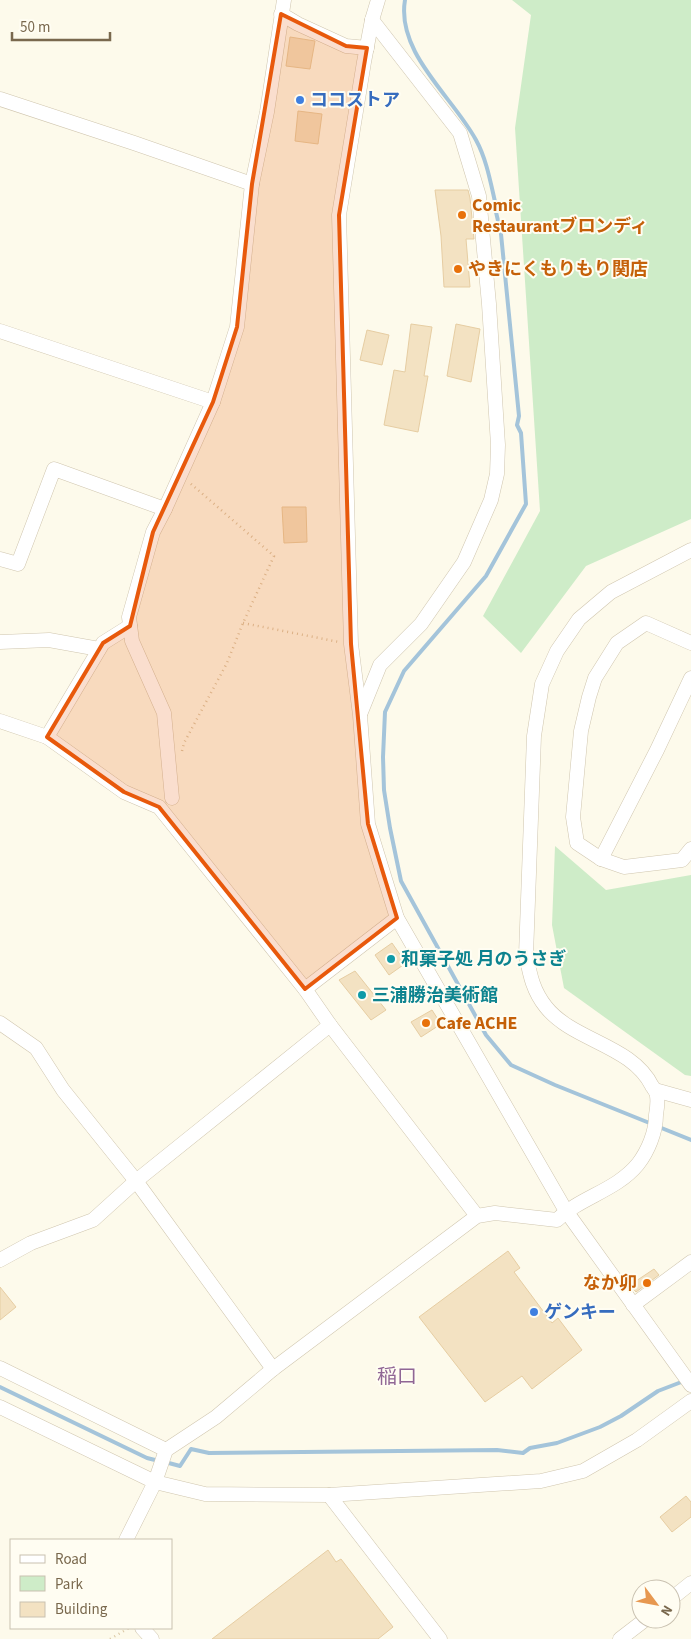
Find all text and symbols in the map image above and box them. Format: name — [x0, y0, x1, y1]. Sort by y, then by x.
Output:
scale bar — [12, 10, 110, 42]
text: 50 m — [20, 17, 50, 38]
place label: ココストア — [310, 88, 400, 113]
marker: ココストア — [294, 94, 306, 106]
place label: Comic Restaurantブロンディ — [472, 193, 648, 239]
marker: Comic Restaurantブロンディ — [456, 209, 468, 221]
place label: やきにくもりもり関店 — [468, 257, 648, 282]
marker: やきにくもりもり関店 — [452, 263, 464, 275]
place label: 和菓子処 月のうさぎ — [401, 947, 567, 972]
marker: 和菓子処 月のうさぎ — [385, 953, 397, 965]
place label: 三浦勝治美術館 — [372, 983, 498, 1008]
marker: 三浦勝治美術館 — [356, 989, 368, 1001]
place label: Cafe ACHE — [436, 1011, 517, 1036]
marker: Cafe ACHE — [420, 1017, 432, 1029]
place label: なか卯 — [583, 1271, 637, 1296]
marker: なか卯 — [641, 1277, 653, 1289]
place label: ゲンキー — [544, 1300, 616, 1325]
marker: ゲンキー — [528, 1306, 540, 1318]
district label: 稲口 — [377, 1363, 417, 1391]
legend — [10, 1539, 172, 1629]
text: Road — [55, 1549, 87, 1570]
text: Park — [55, 1574, 84, 1595]
north arrow — [631, 1579, 681, 1629]
text: Building — [55, 1599, 108, 1620]
text: N — [655, 1601, 677, 1620]

